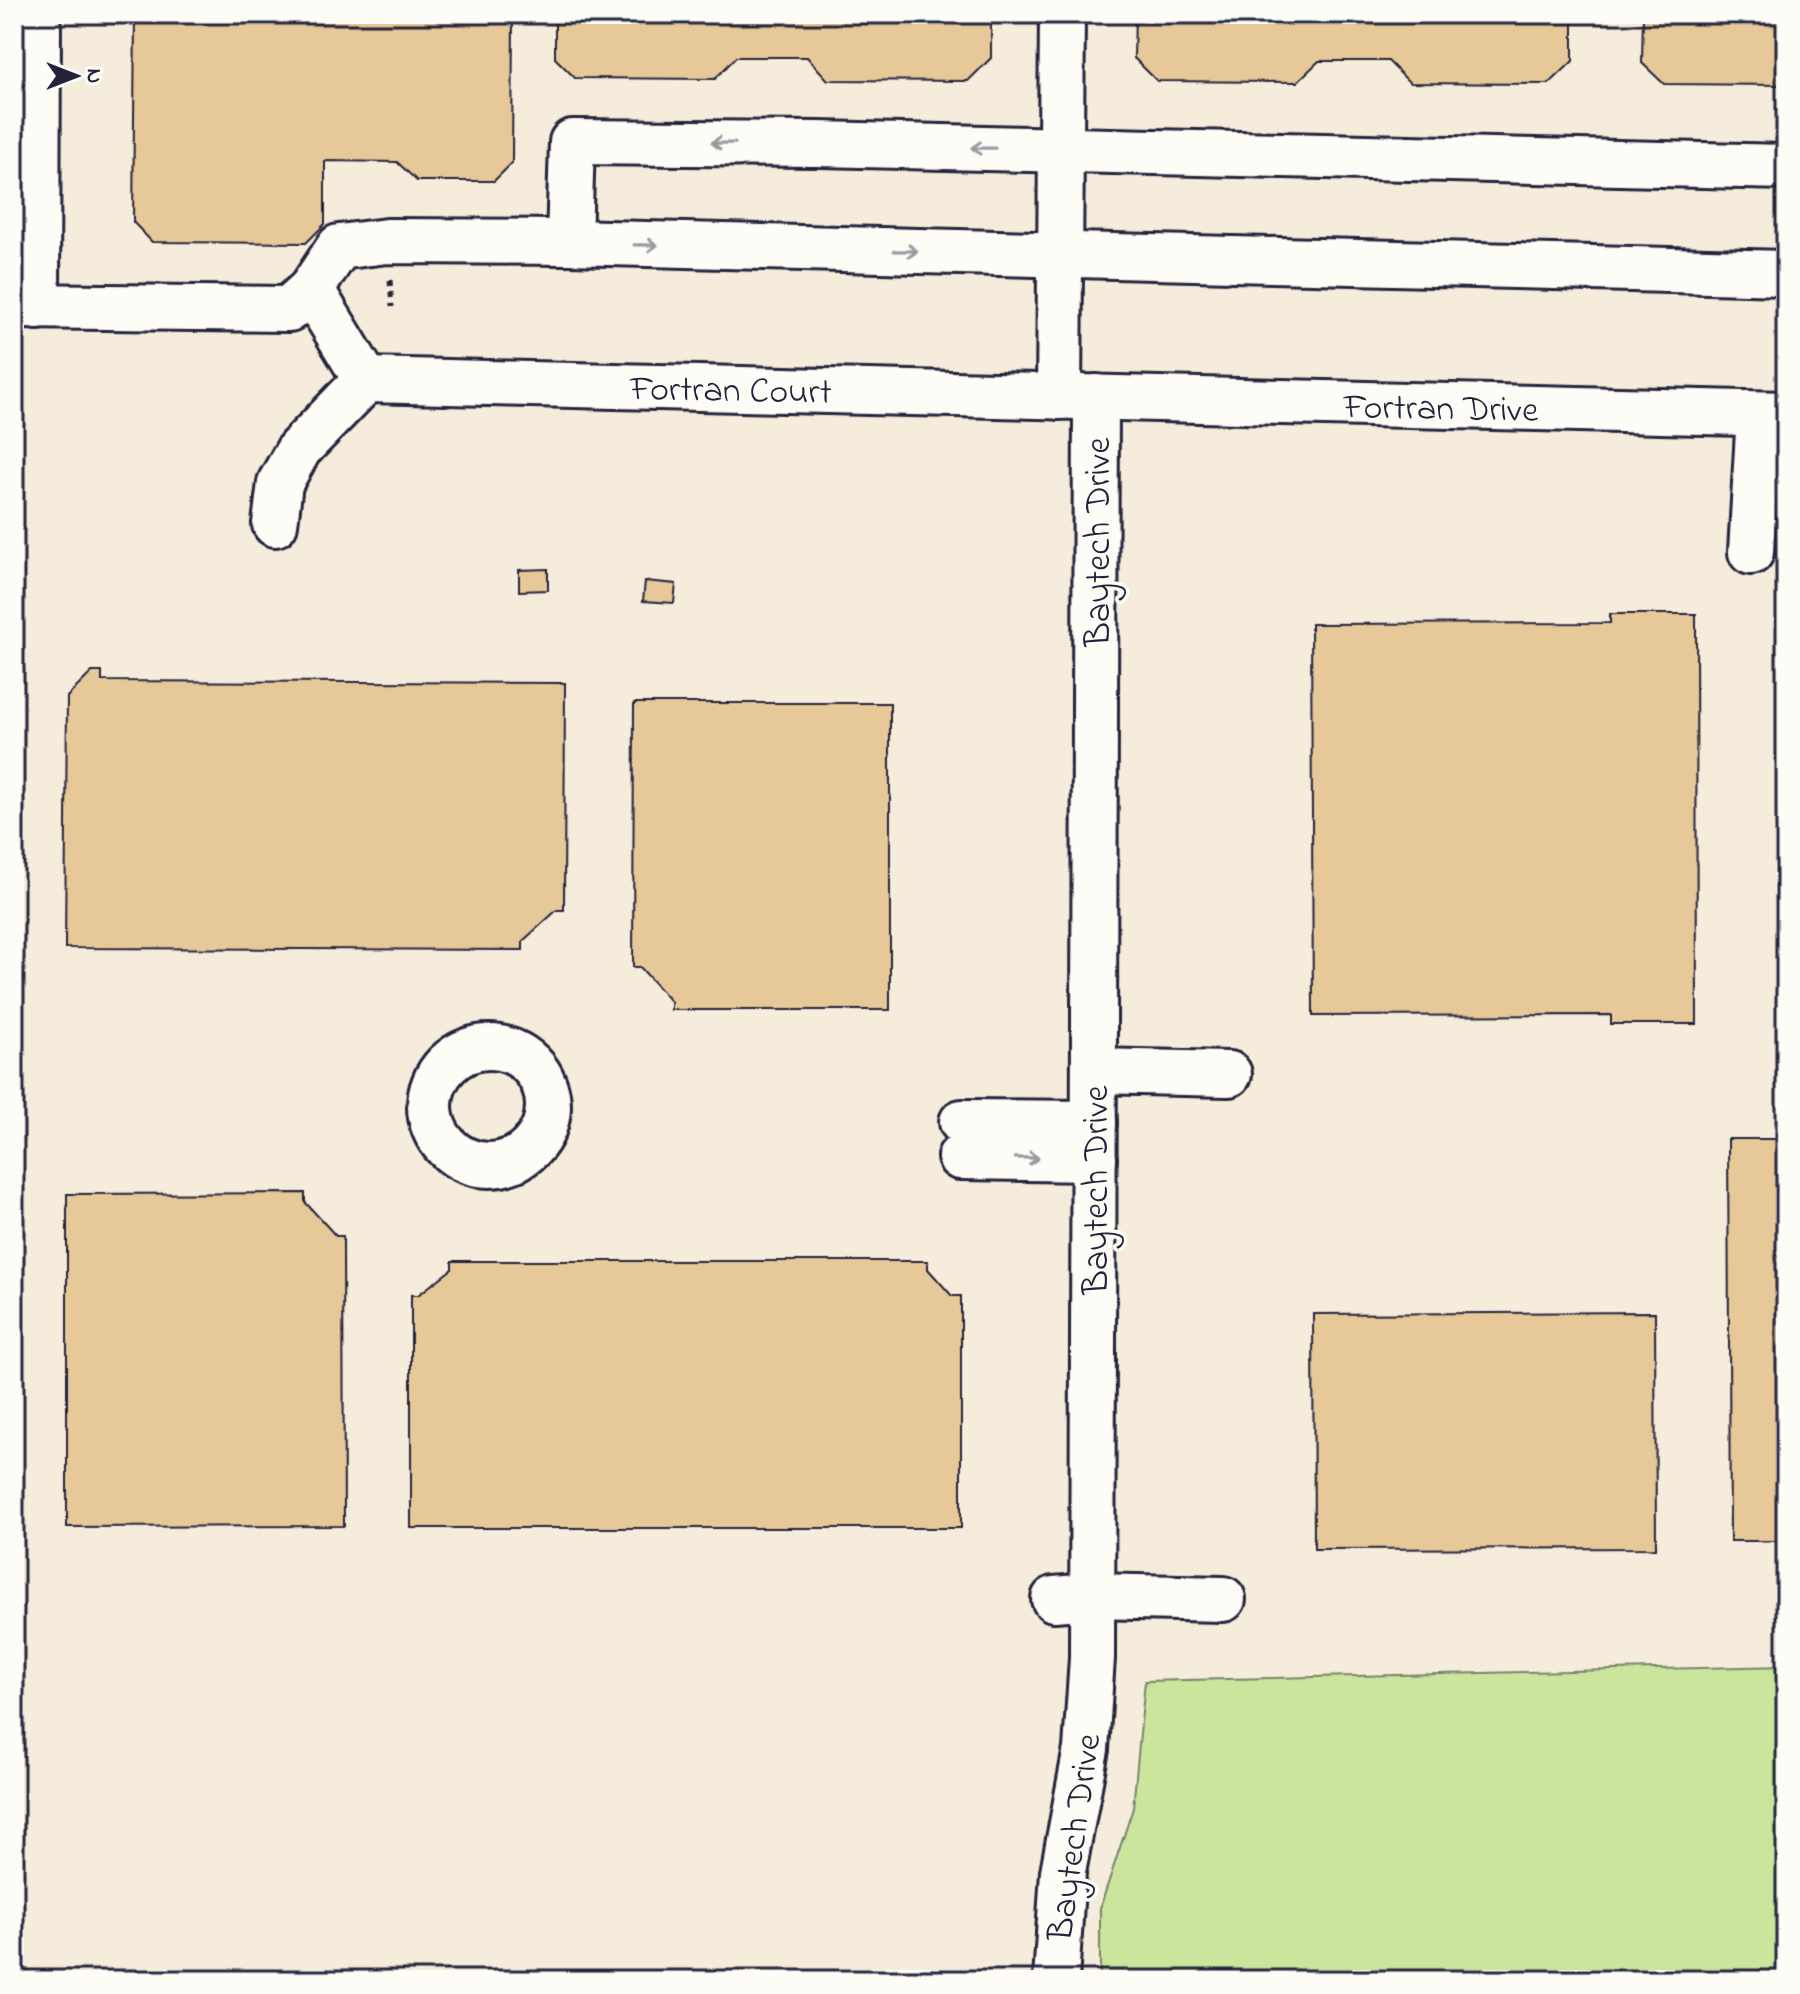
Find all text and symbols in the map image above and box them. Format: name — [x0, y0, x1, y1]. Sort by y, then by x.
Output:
north arrow — [36, 36, 116, 116]
text: N — [77, 69, 109, 83]
one-way arrow — [710, 135, 737, 151]
one-way arrow — [970, 140, 997, 155]
one-way arrow — [632, 237, 659, 252]
one-way arrow — [892, 243, 919, 259]
street label: Fortran Court — [629, 364, 832, 421]
street label: Fortran Drive — [1342, 382, 1540, 439]
street label: Baytech Drive — [1074, 437, 1127, 648]
street label: Baytech Drive — [1072, 1085, 1125, 1296]
one-way arrow — [1013, 1150, 1040, 1166]
street label: Baytech Drive — [1036, 1730, 1117, 1946]

